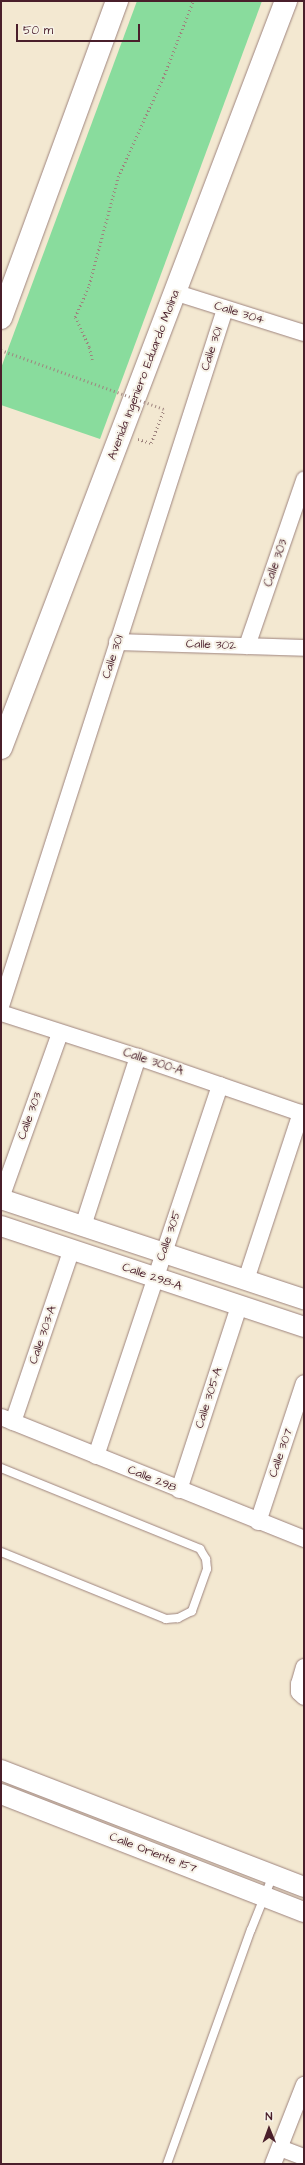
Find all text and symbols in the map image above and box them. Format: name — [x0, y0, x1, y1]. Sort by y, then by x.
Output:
scale bar — [18, 16, 142, 42]
text: 50 m — [23, 22, 53, 39]
street label: Avenida Ingeniero Eduardo Molina — [105, 288, 183, 462]
street label: Calle 304 — [212, 299, 266, 327]
street label: Calle 301 — [198, 325, 226, 373]
street label: Calle 303 — [261, 537, 291, 589]
street label: Calle 301 — [99, 633, 127, 681]
street label: Calle 302 — [186, 637, 236, 653]
street label: Calle 300-A — [121, 1046, 185, 1078]
street label: Calle 303 — [15, 1090, 45, 1142]
street label: Calle 305 — [154, 1209, 184, 1263]
street label: Calle 298-A — [120, 1260, 184, 1294]
street label: Calle 303-A — [26, 1304, 60, 1366]
street label: Calle 305-A — [192, 1366, 226, 1430]
street label: Calle 307 — [266, 1427, 296, 1479]
street label: Calle 298 — [126, 1463, 178, 1495]
street label: Calle Oriente 157 — [107, 1830, 199, 1876]
north arrow — [249, 2109, 289, 2149]
text: N — [265, 2109, 272, 2124]

